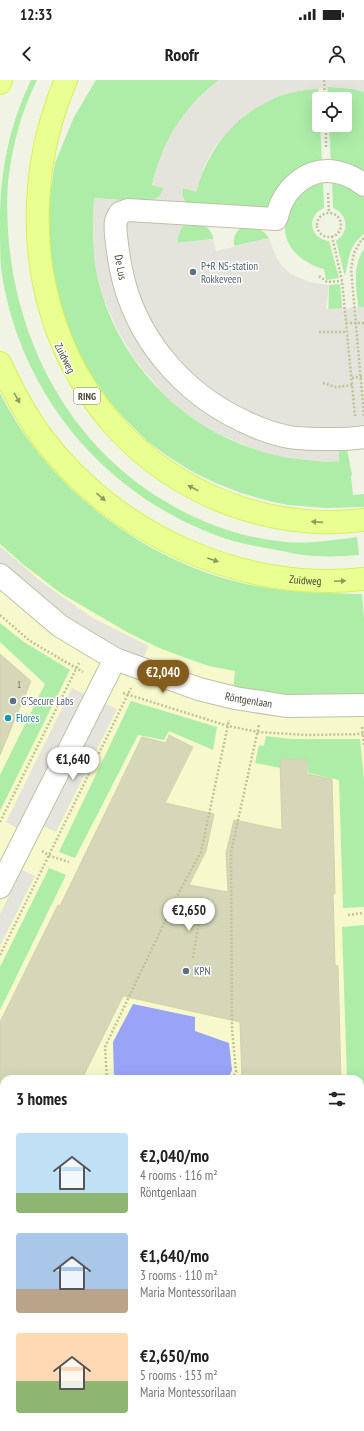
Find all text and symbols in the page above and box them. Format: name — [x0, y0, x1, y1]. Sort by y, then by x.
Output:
text: 12:33 — [20, 5, 52, 24]
icon: back — [16, 43, 38, 65]
text: Roofr — [165, 43, 199, 66]
icon: person — [326, 43, 348, 65]
map controls — [312, 92, 352, 132]
button: locate — [312, 92, 352, 132]
street label: De Lus — [112, 254, 130, 282]
place label: P+R NS-station Rokkeveen — [201, 259, 258, 286]
marker: P+R NS-station Rokkeveen — [188, 267, 198, 277]
street label: Zuidweg — [51, 340, 79, 376]
road number: RING — [74, 388, 100, 404]
one-way arrow — [14, 392, 21, 404]
one-way arrow — [187, 484, 199, 491]
one-way arrow — [95, 492, 106, 501]
one-way arrow — [311, 518, 323, 525]
one-way arrow — [207, 557, 219, 563]
street label: Zuidweg — [288, 572, 322, 588]
one-way arrow — [334, 578, 347, 584]
pin: €2,040 — [130, 660, 196, 694]
text: €2,040 — [146, 664, 180, 681]
house number: 1 — [17, 679, 21, 690]
street label: Röntgenlaan — [224, 689, 273, 711]
place label: G'Secure Labs — [21, 694, 74, 708]
marker: G'Secure Labs — [8, 696, 18, 706]
place label: Flores — [16, 711, 39, 725]
marker: Flores — [3, 713, 13, 723]
pin: €1,640 — [40, 747, 106, 781]
text: €1,640 — [56, 751, 90, 768]
pin: €2,650 — [156, 898, 222, 932]
text: €2,650 — [172, 902, 206, 919]
place label: KPN — [194, 964, 210, 978]
marker: KPN — [181, 966, 191, 976]
text: 3 homes — [16, 1088, 67, 1110]
icon: filters — [326, 1088, 348, 1110]
text: €2,040/mo — [140, 1145, 209, 1167]
icon: home — [48, 1149, 96, 1197]
text: 4 rooms · 116 m² — [140, 1167, 218, 1184]
text: Röntgenlaan — [140, 1184, 196, 1201]
text: €1,640/mo — [140, 1245, 209, 1267]
icon: home — [48, 1249, 96, 1297]
text: 3 rooms · 110 m² — [140, 1267, 218, 1284]
text: Maria Montessorilaan — [140, 1284, 236, 1301]
text: €2,650/mo — [140, 1345, 209, 1367]
icon: home — [48, 1349, 96, 1397]
text: 5 rooms · 153 m² — [140, 1367, 218, 1384]
text: Maria Montessorilaan — [140, 1384, 236, 1401]

